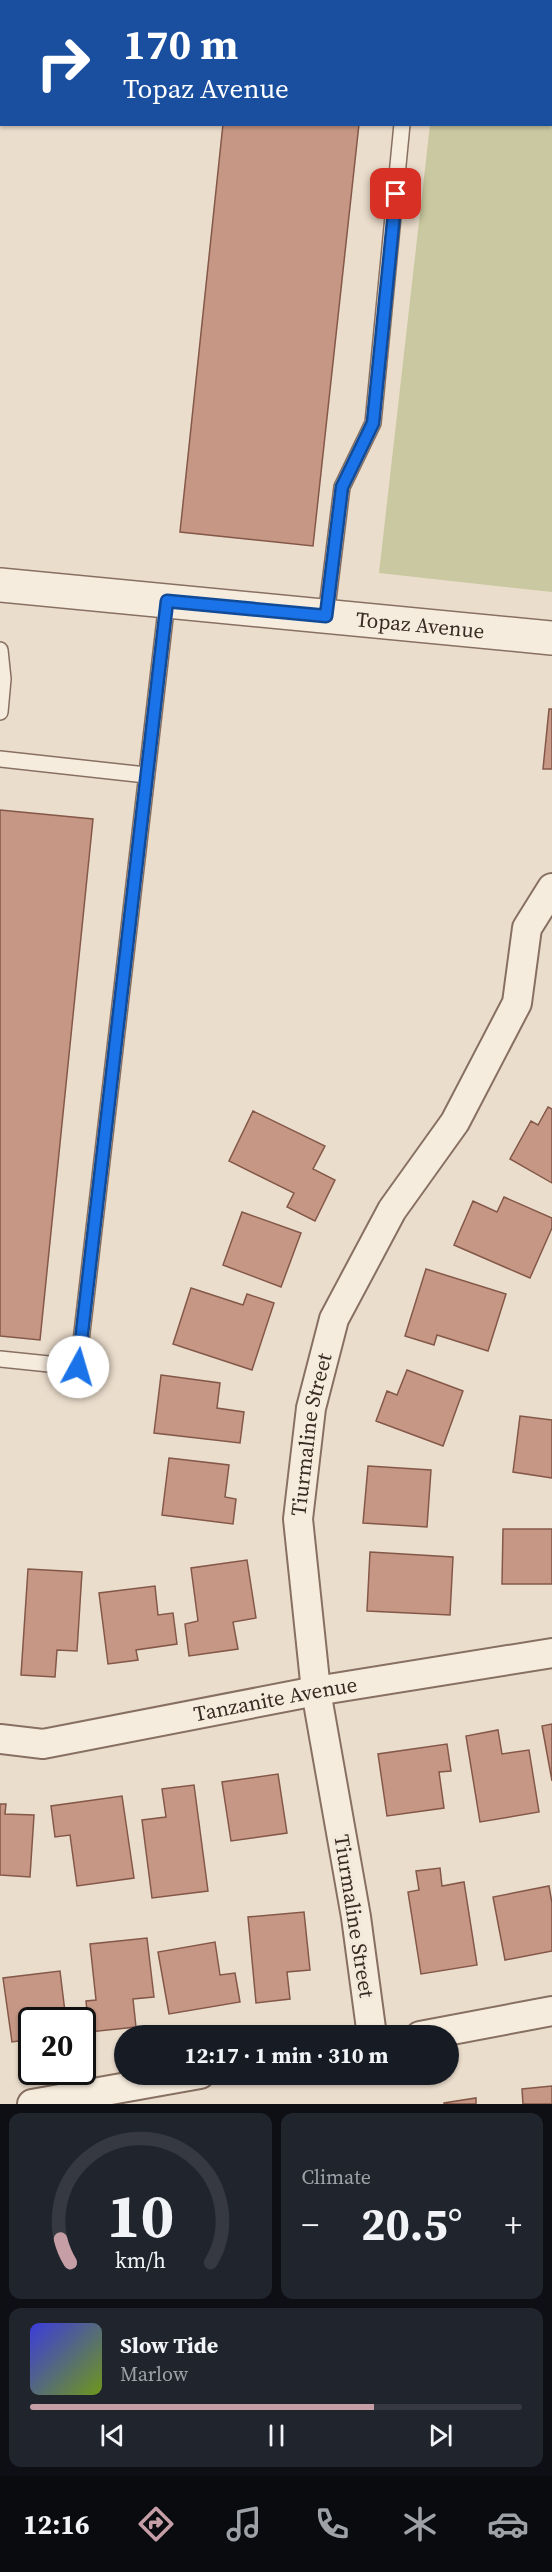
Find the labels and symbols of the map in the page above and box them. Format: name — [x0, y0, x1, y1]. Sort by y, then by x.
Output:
pin — [370, 168, 421, 219]
street label: Topaz Avenue — [355, 604, 486, 645]
position arrow — [46, 1335, 110, 1399]
street label: Tiurmaline Street — [283, 1350, 339, 1518]
street label: Tanzanite Avenue — [191, 1670, 359, 1728]
street label: Tiurmaline Street — [327, 1832, 382, 2000]
speed limit sign: 20 — [18, 2007, 96, 2085]

